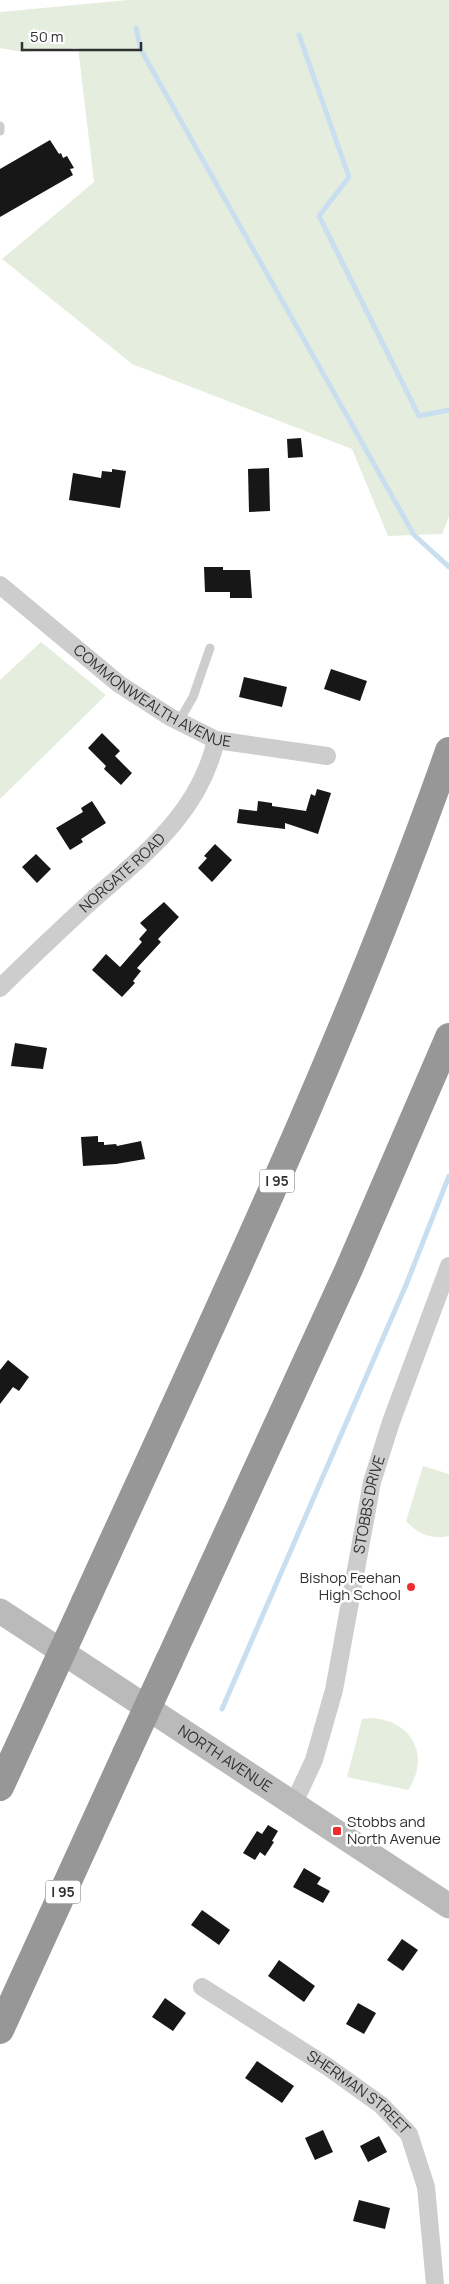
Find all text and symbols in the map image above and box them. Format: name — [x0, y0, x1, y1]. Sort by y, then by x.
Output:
scale bar — [22, 20, 141, 52]
text: 50 m — [30, 26, 64, 47]
street label: COMMONWEALTH AVENUE — [69, 639, 232, 752]
street label: NORGATE ROAD — [74, 828, 170, 917]
road number: I 95 — [260, 1170, 294, 1192]
street label: STOBBS DRIVE — [348, 1453, 390, 1556]
place label: Bishop Feehan High School — [300, 1567, 401, 1605]
marker: Bishop Feehan High School — [405, 1581, 417, 1593]
street label: NORTH AVENUE — [174, 1720, 276, 1797]
place label: Stobbs and North Avenue — [347, 1811, 441, 1849]
marker: Stobbs and North Avenue — [331, 1825, 343, 1837]
road number: I 95 — [46, 1880, 80, 1904]
street label: SHERMAN STREET — [303, 2045, 415, 2139]

